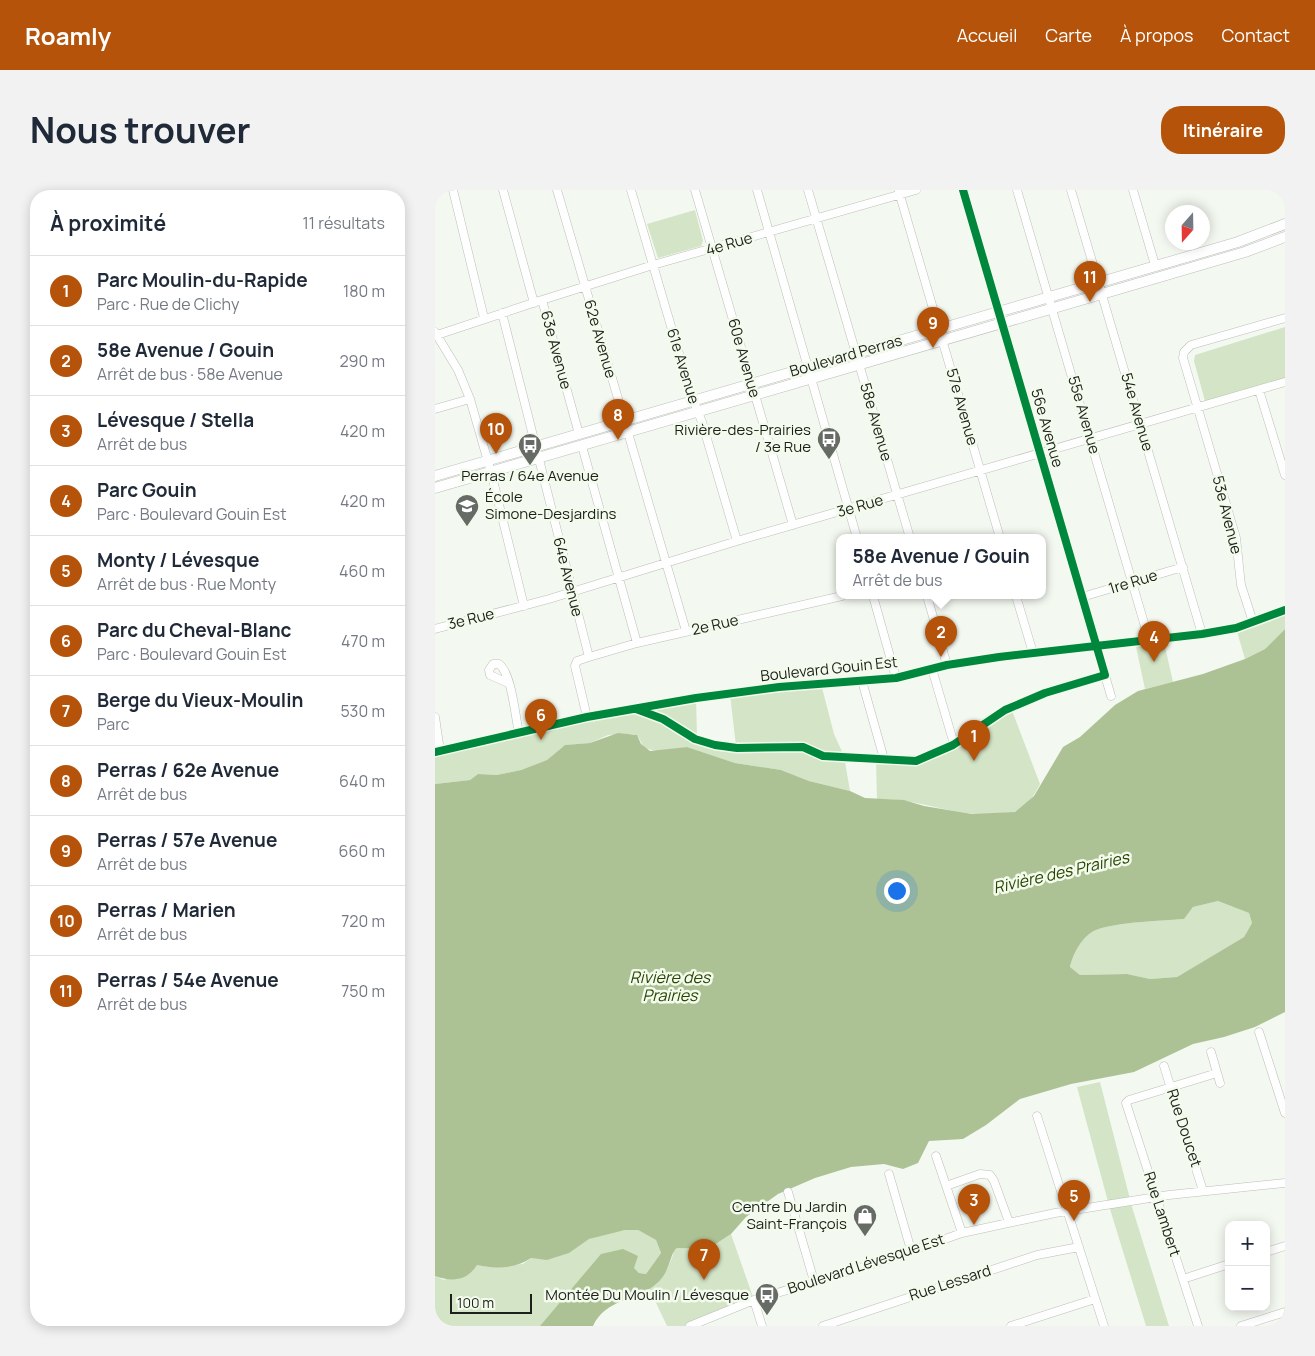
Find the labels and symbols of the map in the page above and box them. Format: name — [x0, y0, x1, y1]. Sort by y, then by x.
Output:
north arrow — [1165, 205, 1210, 250]
street label: 4e Rue — [703, 227, 755, 260]
pin: 11 — [1074, 261, 1106, 302]
street label: 62e Avenue — [579, 297, 622, 381]
pin: 9 — [917, 307, 949, 348]
street label: 63e Avenue — [536, 308, 577, 392]
street label: 60e Avenue — [723, 316, 766, 400]
street label: 61e Avenue — [662, 325, 705, 406]
street label: Boulevard Perras — [787, 329, 905, 382]
street label: 57e Avenue — [941, 366, 984, 448]
street label: 54e Avenue — [1116, 370, 1159, 454]
street label: 55e Avenue — [1063, 373, 1106, 457]
street label: 58e Avenue — [855, 380, 898, 464]
street label: 56e Avenue — [1026, 386, 1069, 470]
pin: 8 — [602, 399, 634, 440]
pin: 10 — [480, 413, 512, 454]
place label: Rivière-des-Prairies / 3e Rue — [674, 419, 811, 457]
bus stop icon: Rivière-des-Prairies / 3e Rue — [816, 426, 842, 460]
bus stop icon: Perras / 64e Avenue — [517, 432, 543, 466]
place label: Perras / 64e Avenue — [461, 465, 599, 486]
street label: 53e Avenue — [1208, 473, 1247, 556]
place label: École Simone-Desjardins — [485, 486, 617, 524]
street label: 3e Rue — [834, 489, 886, 522]
school or university icon: École Simone-Desjardins — [454, 493, 480, 527]
street label: 64e Avenue — [548, 535, 589, 619]
street label: 1re Rue — [1106, 564, 1160, 599]
street label: 3e Rue — [445, 603, 497, 634]
street label: 2e Rue — [689, 609, 741, 640]
pin: 2 — [925, 616, 957, 657]
pin: 4 — [1138, 621, 1170, 662]
street label: Boulevard Gouin Est — [759, 651, 899, 686]
pin: 6 — [525, 699, 557, 740]
pin: 1 — [958, 720, 990, 761]
water label: Rivière des Prairies — [991, 845, 1133, 898]
your location — [884, 878, 910, 904]
water label: Rivière des Prairies — [630, 966, 712, 1006]
street label: Rue Doucet — [1162, 1086, 1207, 1170]
street label: Rue Lambert — [1139, 1169, 1186, 1259]
pin: 5 — [1058, 1180, 1090, 1221]
pin: 3 — [958, 1184, 990, 1225]
place label: Centre Du Jardin Saint-François — [732, 1196, 847, 1234]
shop icon: Centre Du Jardin Saint-François — [852, 1203, 878, 1237]
street label: Boulevard Lévesque Est — [785, 1228, 947, 1299]
pin: 7 — [688, 1239, 720, 1280]
street label: Rue Lessard — [906, 1259, 993, 1306]
bus stop icon: Montée Du Moulin / Lévesque — [754, 1282, 780, 1316]
place label: Montée Du Moulin / Lévesque — [545, 1284, 749, 1305]
scale bar — [450, 1291, 533, 1314]

